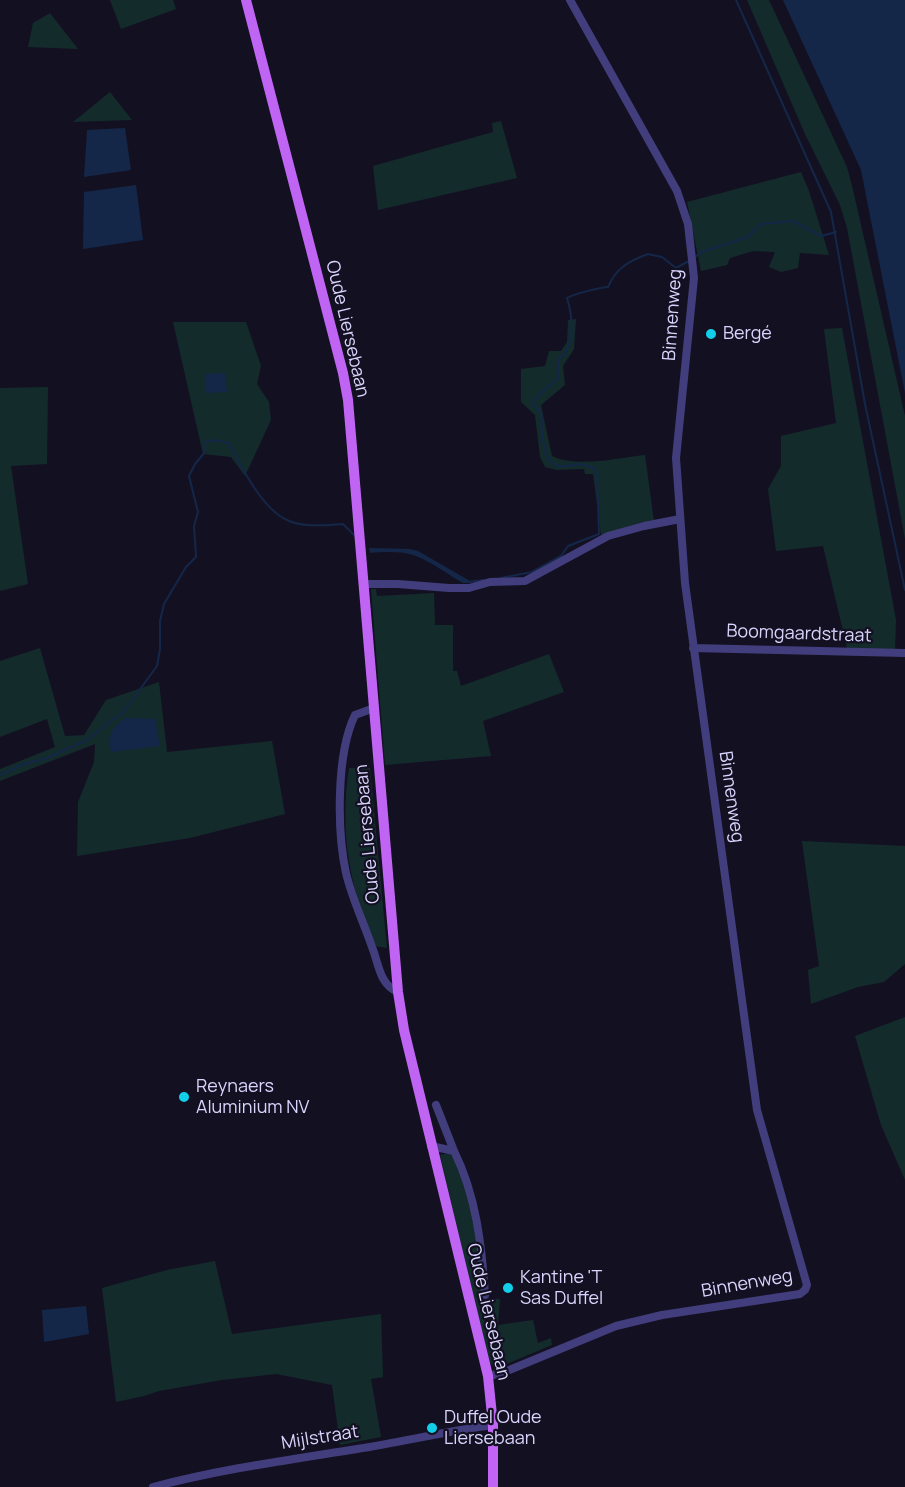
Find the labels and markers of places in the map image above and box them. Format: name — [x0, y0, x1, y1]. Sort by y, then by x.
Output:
place label: Bergé — [723, 323, 772, 345]
marker: Bergé — [704, 327, 718, 341]
place label: Reynaers Aluminium NV — [196, 1076, 309, 1118]
marker: Reynaers Aluminium NV — [177, 1090, 191, 1104]
place label: Kantine 'T Sas Duffel — [520, 1267, 603, 1310]
marker: Kantine 'T Sas Duffel — [501, 1281, 515, 1295]
place label: Duffel Oude Liersebaan — [444, 1407, 542, 1450]
marker: Duffel Oude Liersebaan — [425, 1421, 439, 1435]

